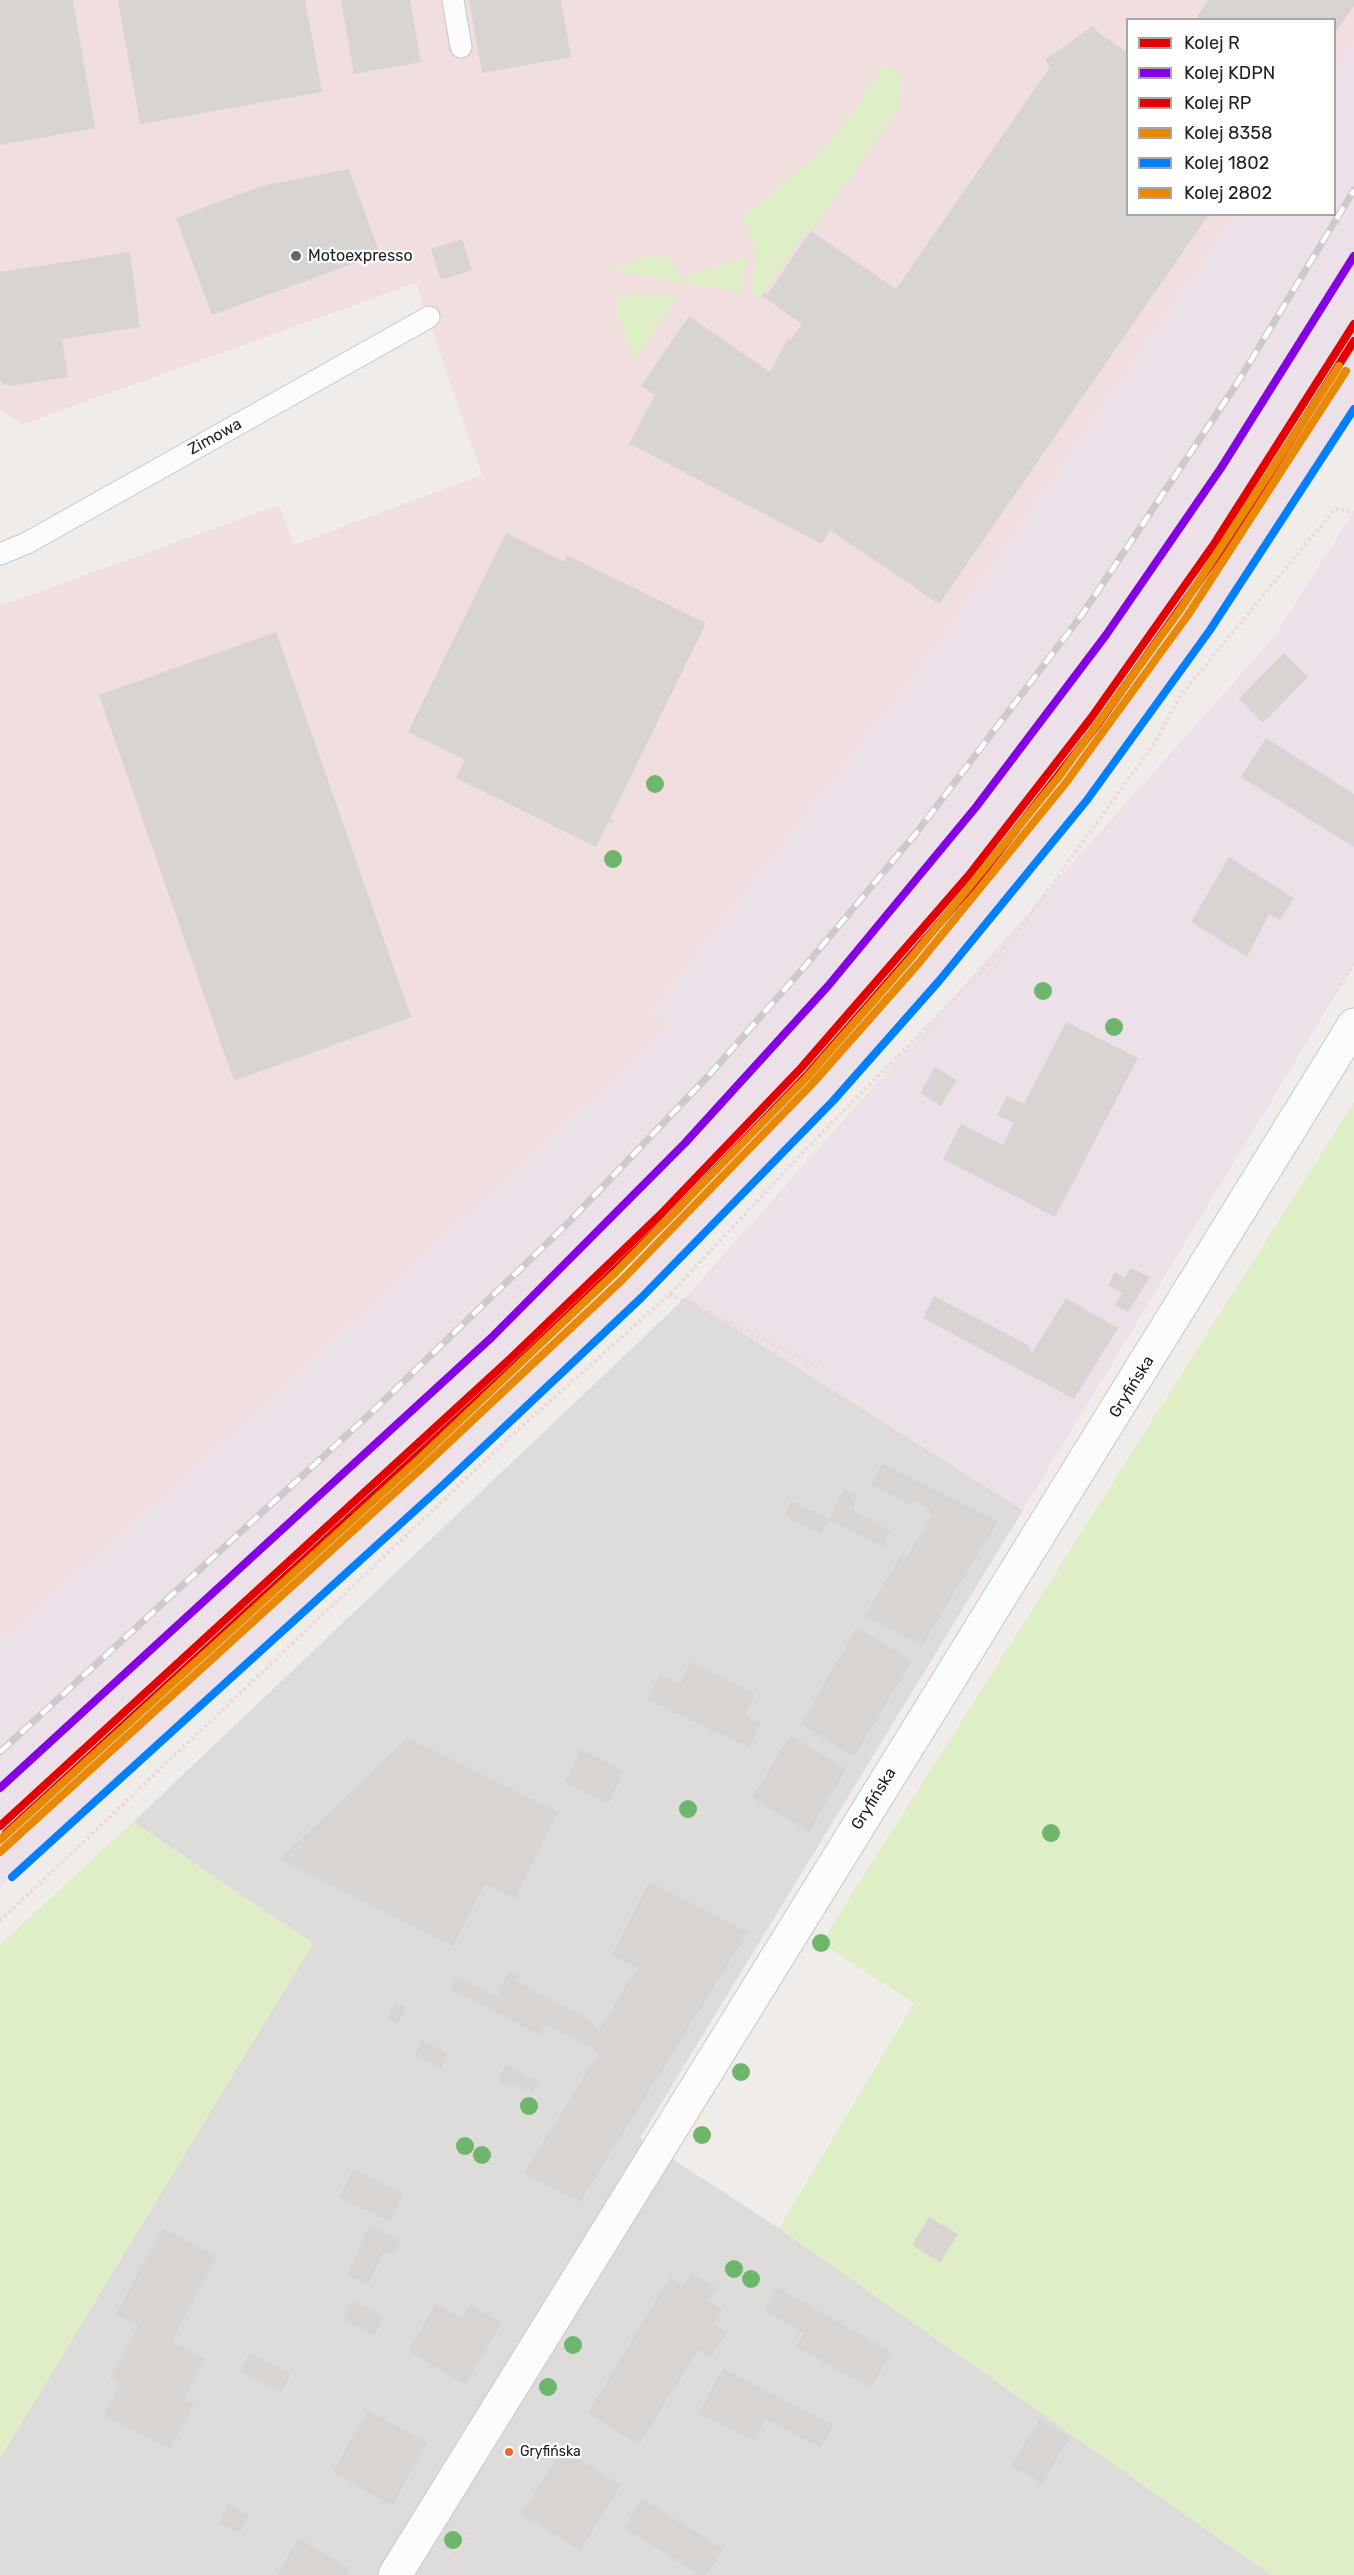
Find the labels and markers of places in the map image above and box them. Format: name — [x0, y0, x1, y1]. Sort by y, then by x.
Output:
place label: Motoexpresso — [308, 246, 413, 266]
marker: Motoexpresso — [289, 249, 303, 263]
place label: Gryfińska — [520, 2444, 581, 2460]
marker: Gryfińska — [503, 2446, 515, 2458]

